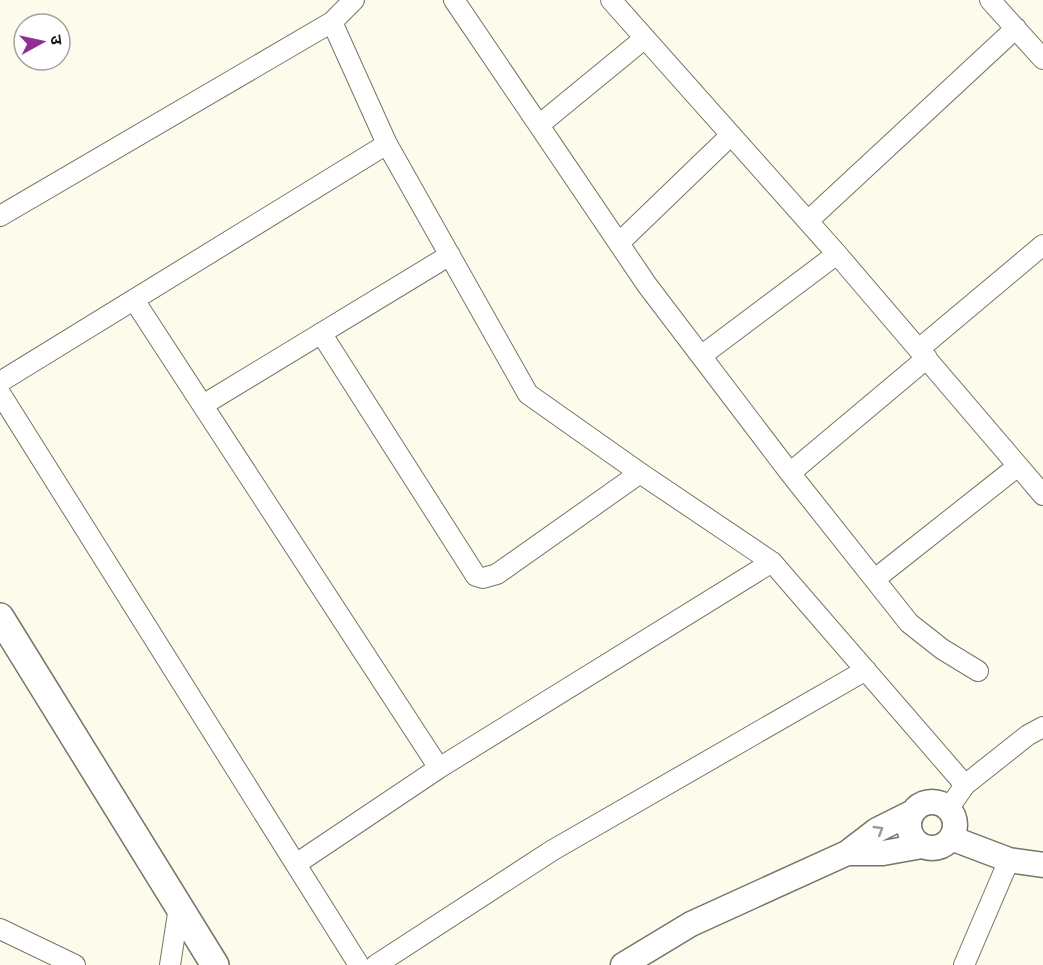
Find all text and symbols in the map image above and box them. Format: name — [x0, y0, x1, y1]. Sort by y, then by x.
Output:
north arrow — [12, 12, 72, 72]
text: उ — [46, 34, 67, 47]
one-way arrow — [873, 826, 883, 838]

